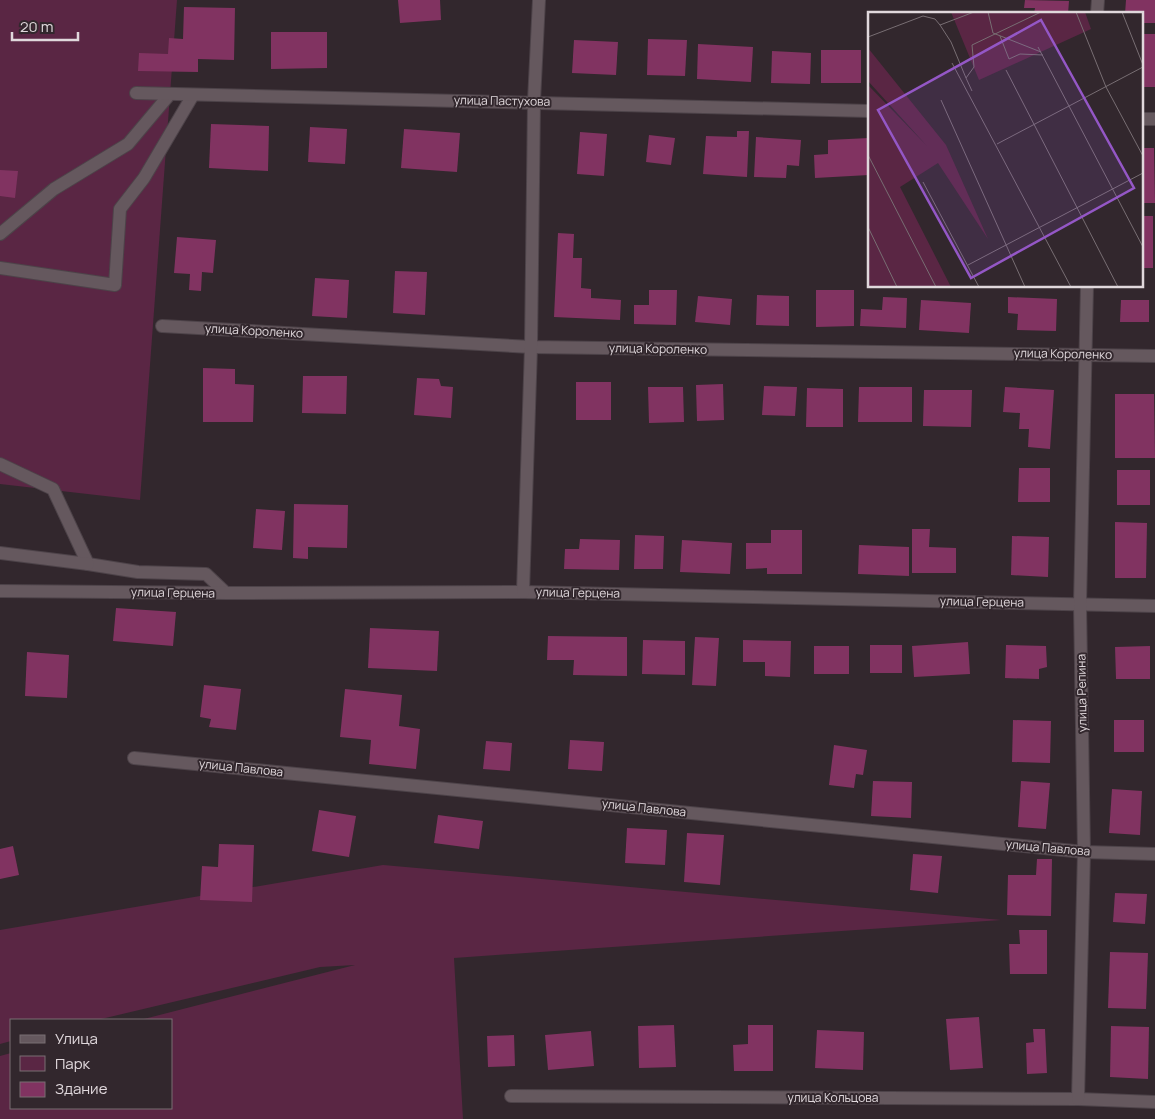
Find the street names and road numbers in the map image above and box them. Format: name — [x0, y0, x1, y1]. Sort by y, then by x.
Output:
street label: улица Пастухова — [454, 91, 550, 110]
street label: улица Короленко — [205, 319, 303, 342]
street label: улица Короленко — [609, 339, 707, 358]
street label: улица Короленко — [1014, 344, 1112, 363]
street label: улица Герцена — [131, 583, 215, 602]
street label: улица Герцена — [536, 583, 620, 602]
street label: улица Герцена — [940, 592, 1024, 611]
street label: улица Репина — [1072, 654, 1091, 732]
street label: улица Павлова — [198, 755, 284, 780]
street label: улица Павлова — [601, 795, 687, 820]
street label: улица Павлова — [1005, 835, 1091, 860]
street label: улица Кольцова — [788, 1089, 878, 1106]

